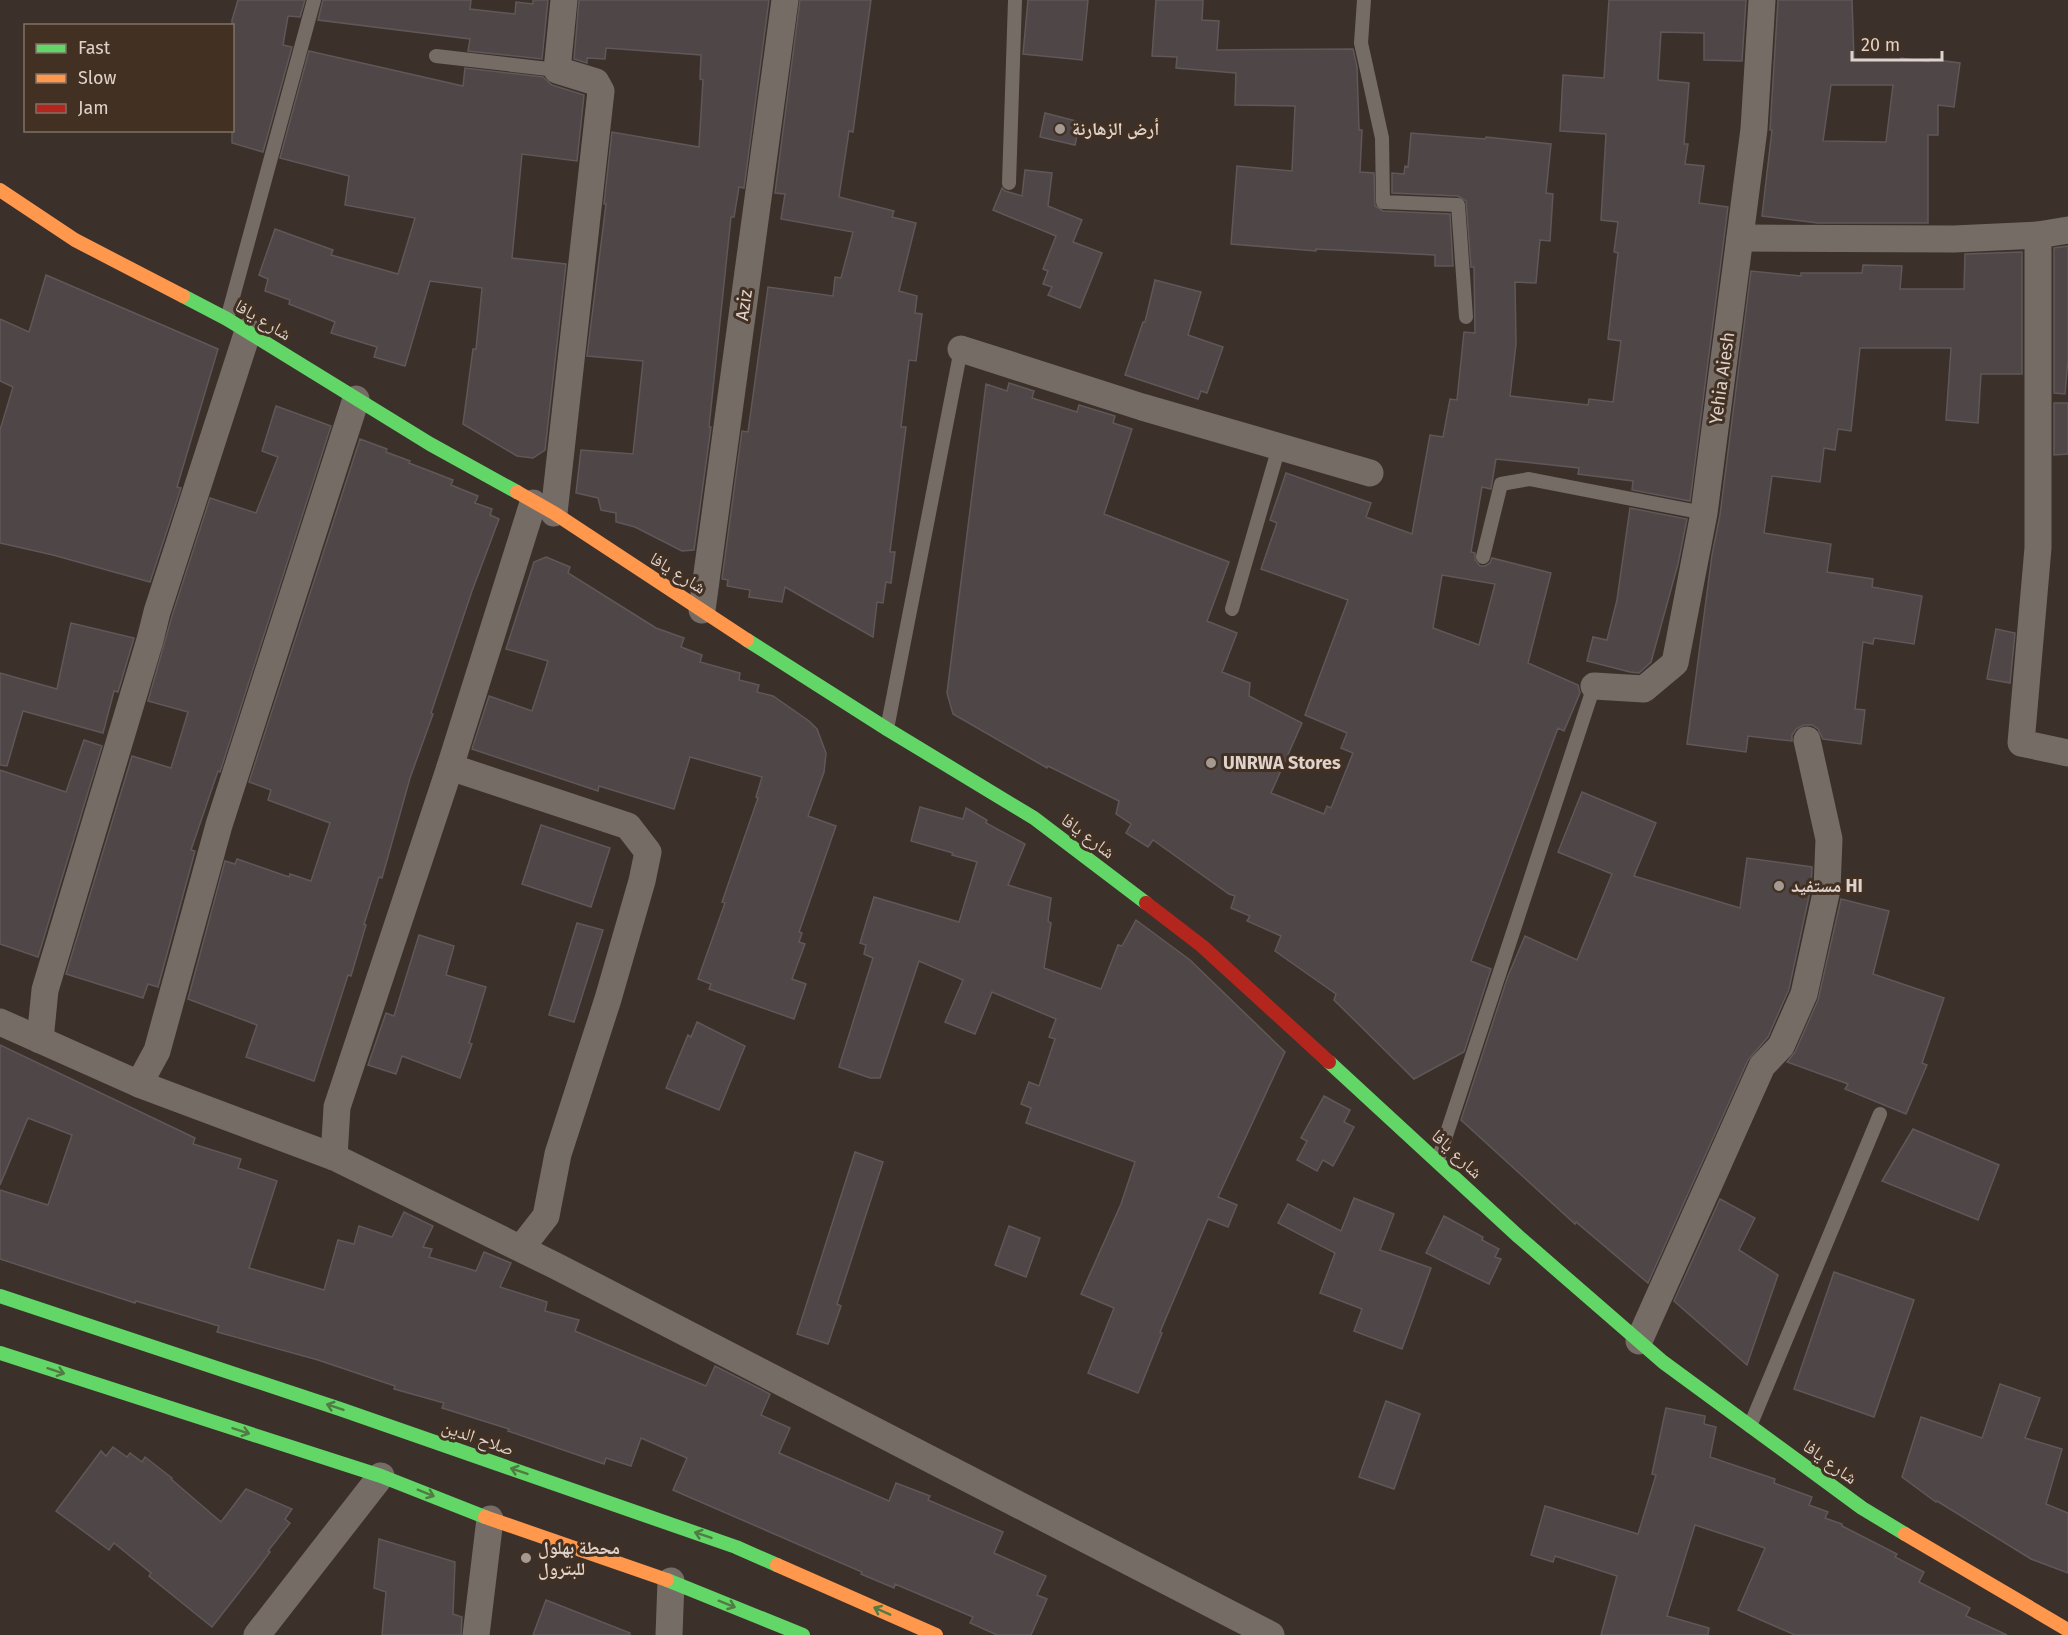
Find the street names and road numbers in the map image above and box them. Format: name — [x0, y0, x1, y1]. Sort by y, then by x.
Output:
street label: Aziz — [731, 288, 757, 322]
street label: شارع يافا — [231, 295, 295, 345]
street label: Yehia Aiesh — [1705, 330, 1739, 426]
street label: شارع يافا — [646, 547, 710, 599]
street label: شارع يافا — [1057, 809, 1119, 863]
street label: شارع يافا — [1427, 1125, 1487, 1183]
street label: صلاح الدين — [439, 1415, 517, 1462]
street label: شارع يافا — [1799, 1435, 1861, 1489]

